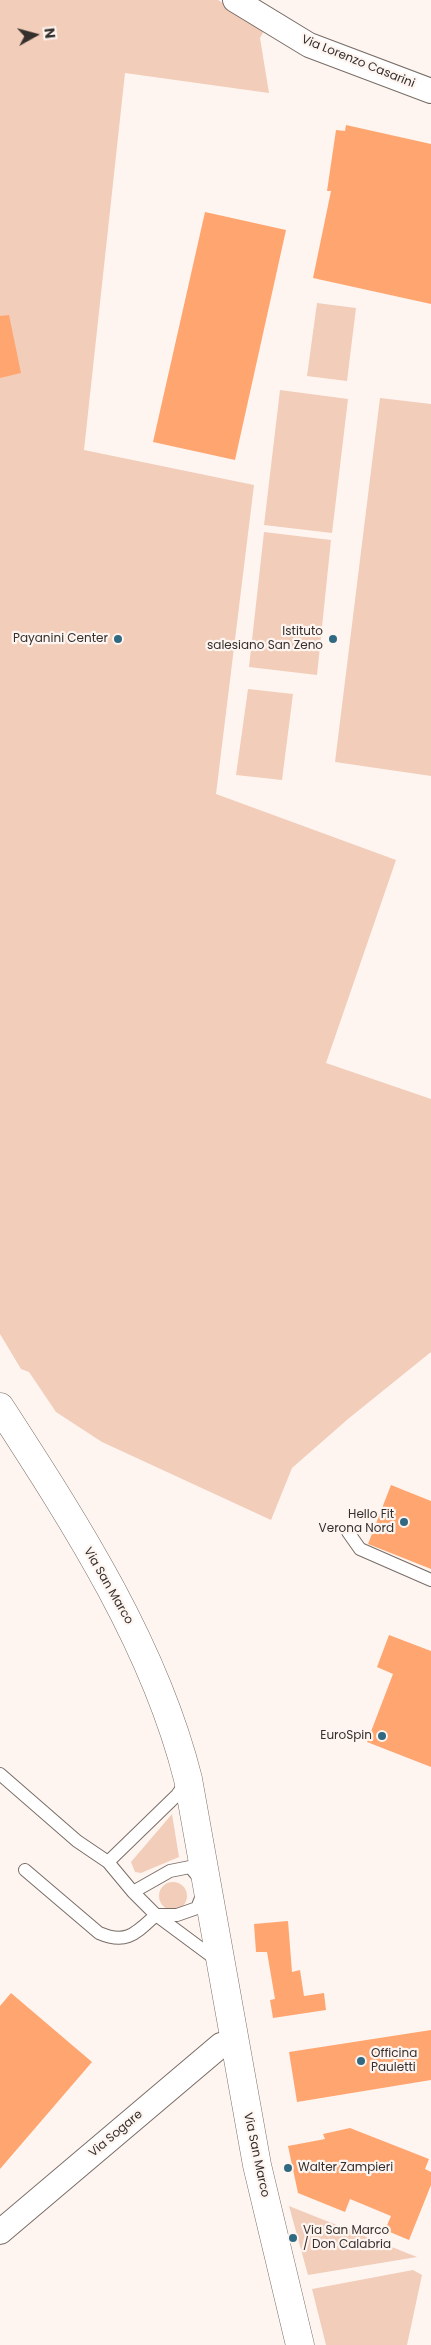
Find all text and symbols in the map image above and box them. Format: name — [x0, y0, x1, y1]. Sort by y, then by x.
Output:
north arrow — [10, 10, 60, 60]
text: N — [39, 27, 60, 40]
street label: Via Lorenzo Casarini — [299, 33, 417, 91]
place label: Istituto salesiano San Zeno — [207, 625, 323, 653]
place label: Payanini Center — [13, 632, 108, 646]
marker: Payanini Center — [112, 633, 124, 645]
marker: Istituto salesiano San Zeno — [327, 633, 339, 645]
place label: Hello Fit Verona Nord — [319, 1508, 394, 1536]
marker: Hello Fit Verona Nord — [398, 1516, 410, 1528]
street label: Via San Marco — [80, 1545, 136, 1627]
place label: EuroSpin — [320, 1729, 372, 1743]
marker: EuroSpin — [376, 1730, 388, 1742]
place label: Officina Pauletti — [371, 2047, 417, 2075]
marker: Officina Pauletti — [355, 2055, 367, 2067]
street label: Via Sogare — [86, 2108, 146, 2160]
street label: Via San Marco — [240, 2111, 272, 2199]
place label: Walter Zampieri — [298, 2161, 393, 2175]
marker: Walter Zampieri — [282, 2162, 294, 2174]
place label: Via San Marco / Don Calabria — [303, 2224, 391, 2252]
marker: Via San Marco / Don Calabria — [287, 2232, 299, 2244]

